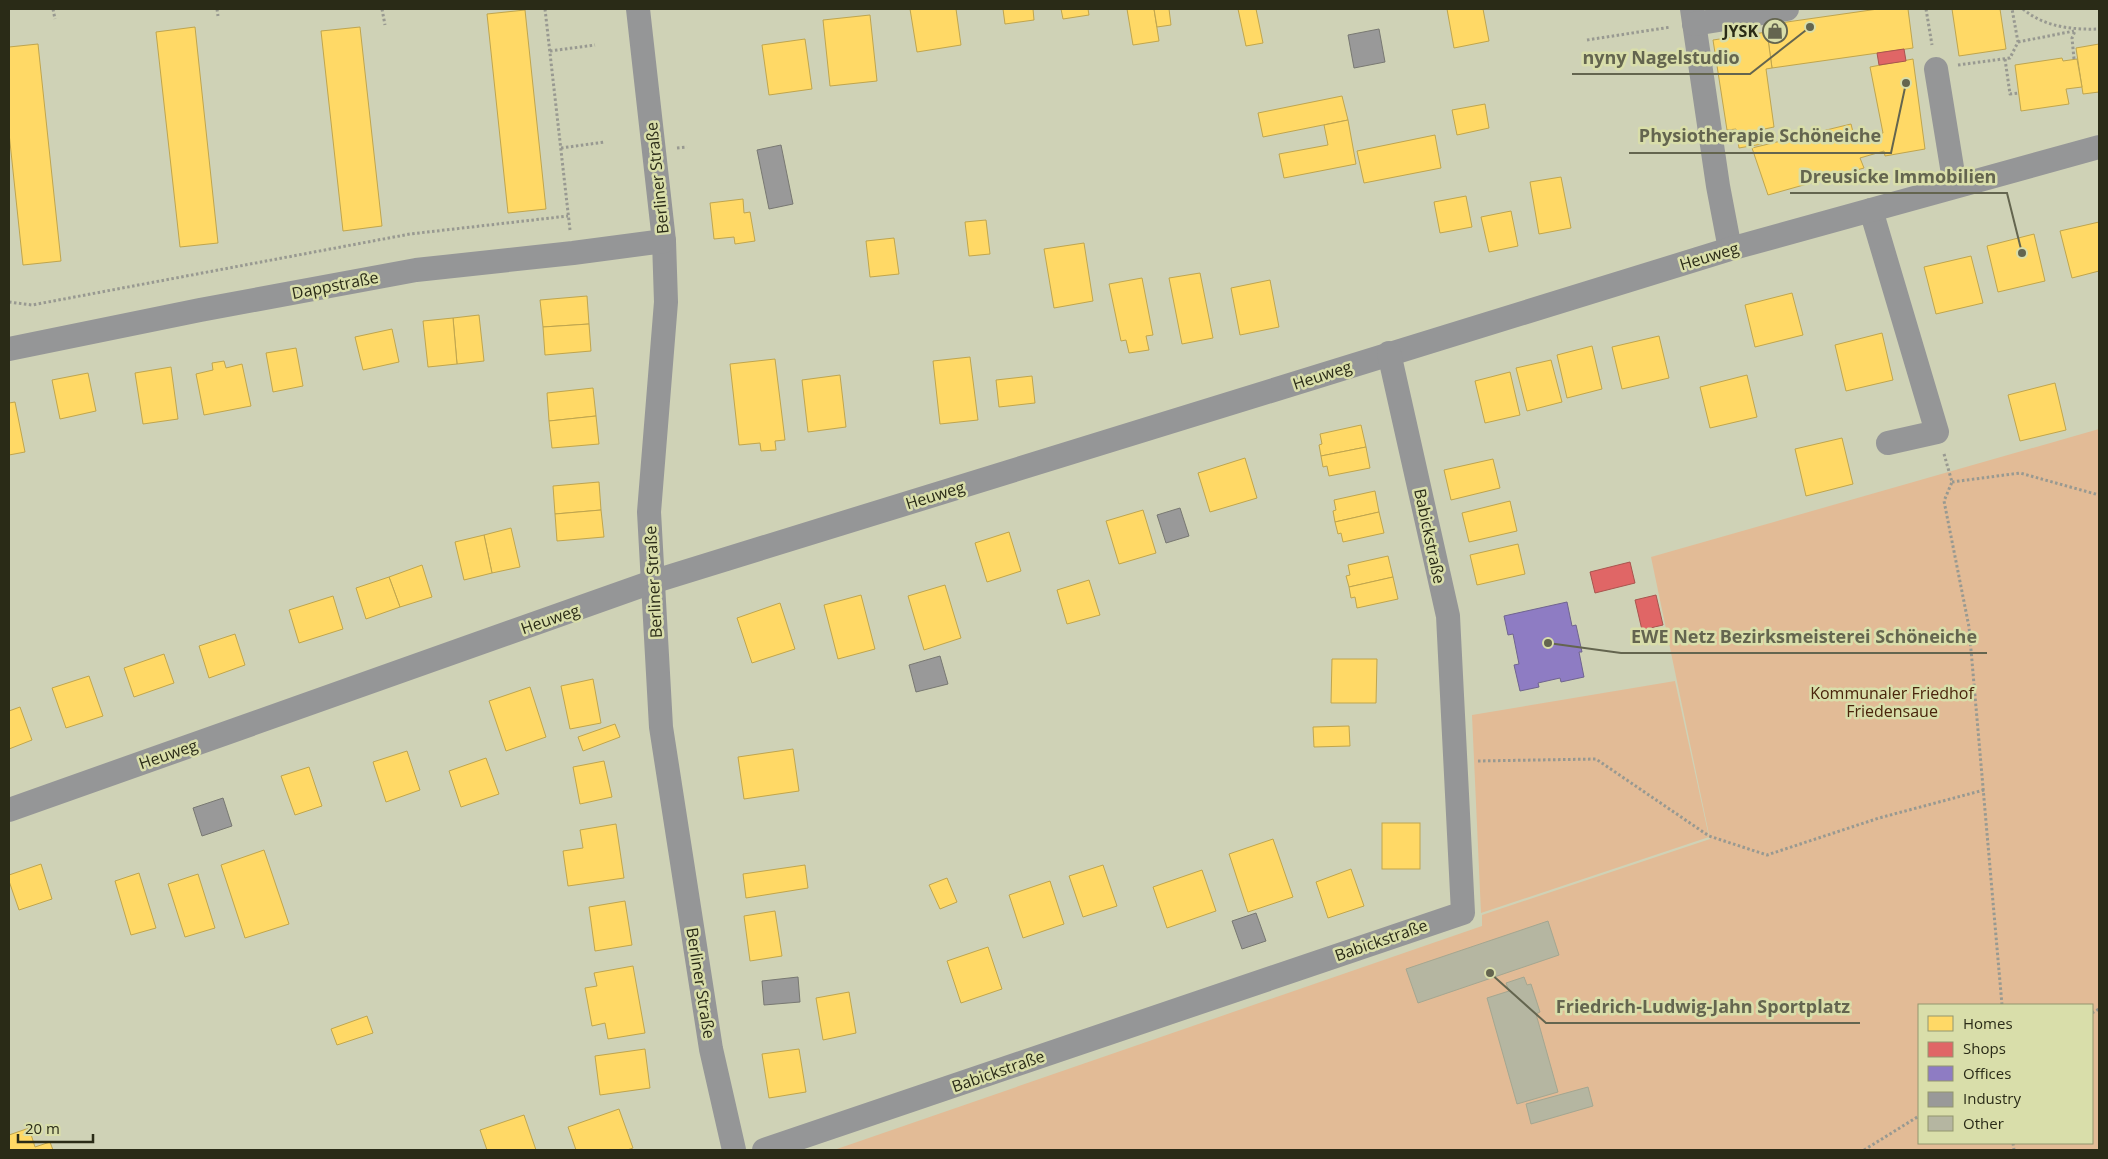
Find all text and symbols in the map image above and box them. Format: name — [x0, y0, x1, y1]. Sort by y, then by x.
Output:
shop icon: JYSK — [1762, 18, 1788, 44]
place label: JYSK — [1721, 20, 1758, 42]
callout: nyny Nagelstudio — [1572, 41, 1750, 74]
text: nyny Nagelstudio — [1582, 45, 1740, 69]
callout: Physiotherapie Schöneiche — [1629, 120, 1891, 153]
street label: Berliner Straße — [640, 121, 674, 235]
text: Physiotherapie Schöneiche — [1639, 123, 1881, 147]
callout: Dreusicke Immobilien — [1790, 160, 2007, 193]
text: Dreusicke Immobilien — [1800, 164, 1996, 188]
street label: Heuweg — [1677, 237, 1742, 275]
street label: Dappstraße — [290, 266, 380, 304]
street label: Heuweg — [1290, 355, 1355, 395]
street label: Heuweg — [903, 476, 968, 514]
street label: Babickstraße — [1409, 486, 1451, 586]
street label: Berliner Straße — [639, 525, 667, 639]
street label: Heuweg — [518, 599, 583, 639]
callout: EWE Netz Bezirksmeisterei Schöneiche — [1621, 620, 1987, 653]
text: EWE Netz Bezirksmeisterei Schöneiche — [1631, 624, 1977, 648]
park label: Kommunaler Friedhof Friedensaue — [1810, 682, 1975, 722]
street label: Heuweg — [136, 734, 201, 774]
street label: Babickstraße — [1332, 914, 1430, 966]
street label: Berliner Straße — [681, 926, 721, 1040]
callout: Friedrich-Ludwig-Jahn Sportplatz — [1546, 990, 1860, 1023]
text: Friedrich-Ludwig-Jahn Sportplatz — [1556, 994, 1850, 1018]
legend — [1918, 1004, 2093, 1144]
text: Homes — [1963, 1013, 2013, 1033]
text: Shops — [1963, 1038, 2006, 1058]
street label: Babickstraße — [949, 1045, 1047, 1097]
text: Offices — [1963, 1063, 2011, 1083]
text: Industry — [1963, 1088, 2021, 1108]
scale bar — [18, 1112, 92, 1144]
text: Other — [1963, 1113, 2004, 1133]
text: 20 m — [25, 1118, 60, 1138]

